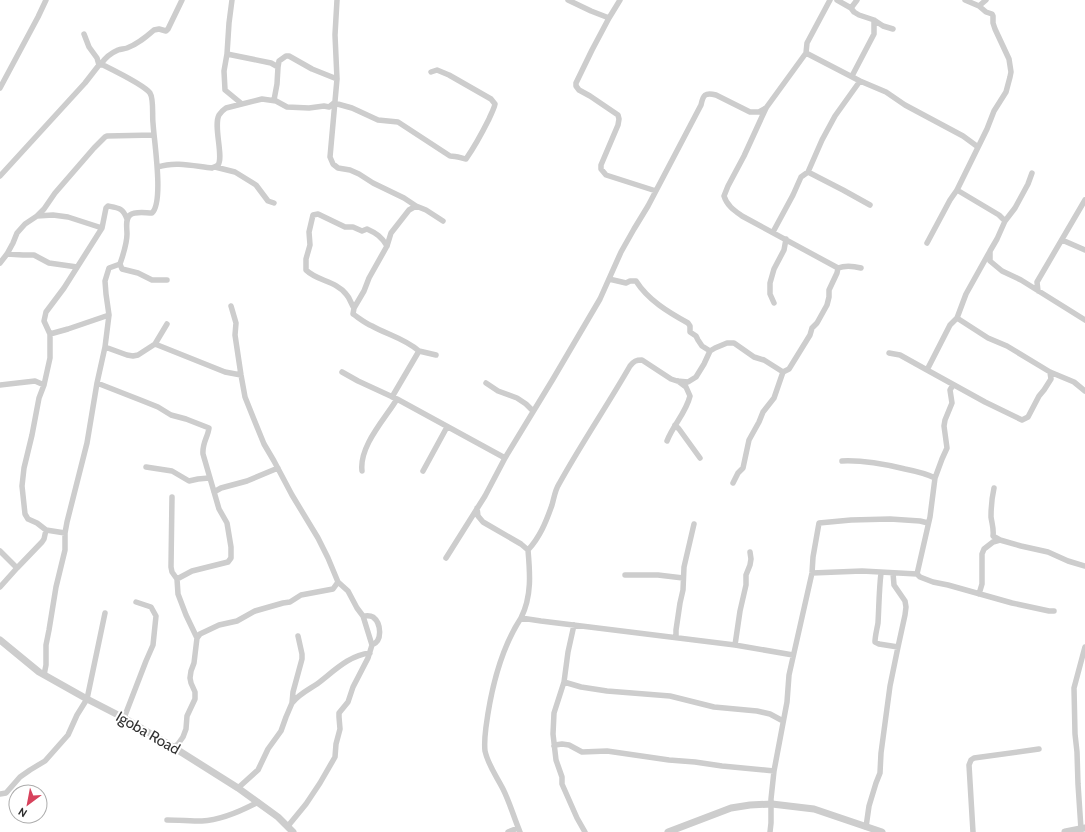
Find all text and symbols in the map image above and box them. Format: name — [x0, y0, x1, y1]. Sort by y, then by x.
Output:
street label: Igoba Road — [113, 708, 183, 758]
north arrow — [8, 784, 48, 824]
text: N — [16, 804, 30, 820]

